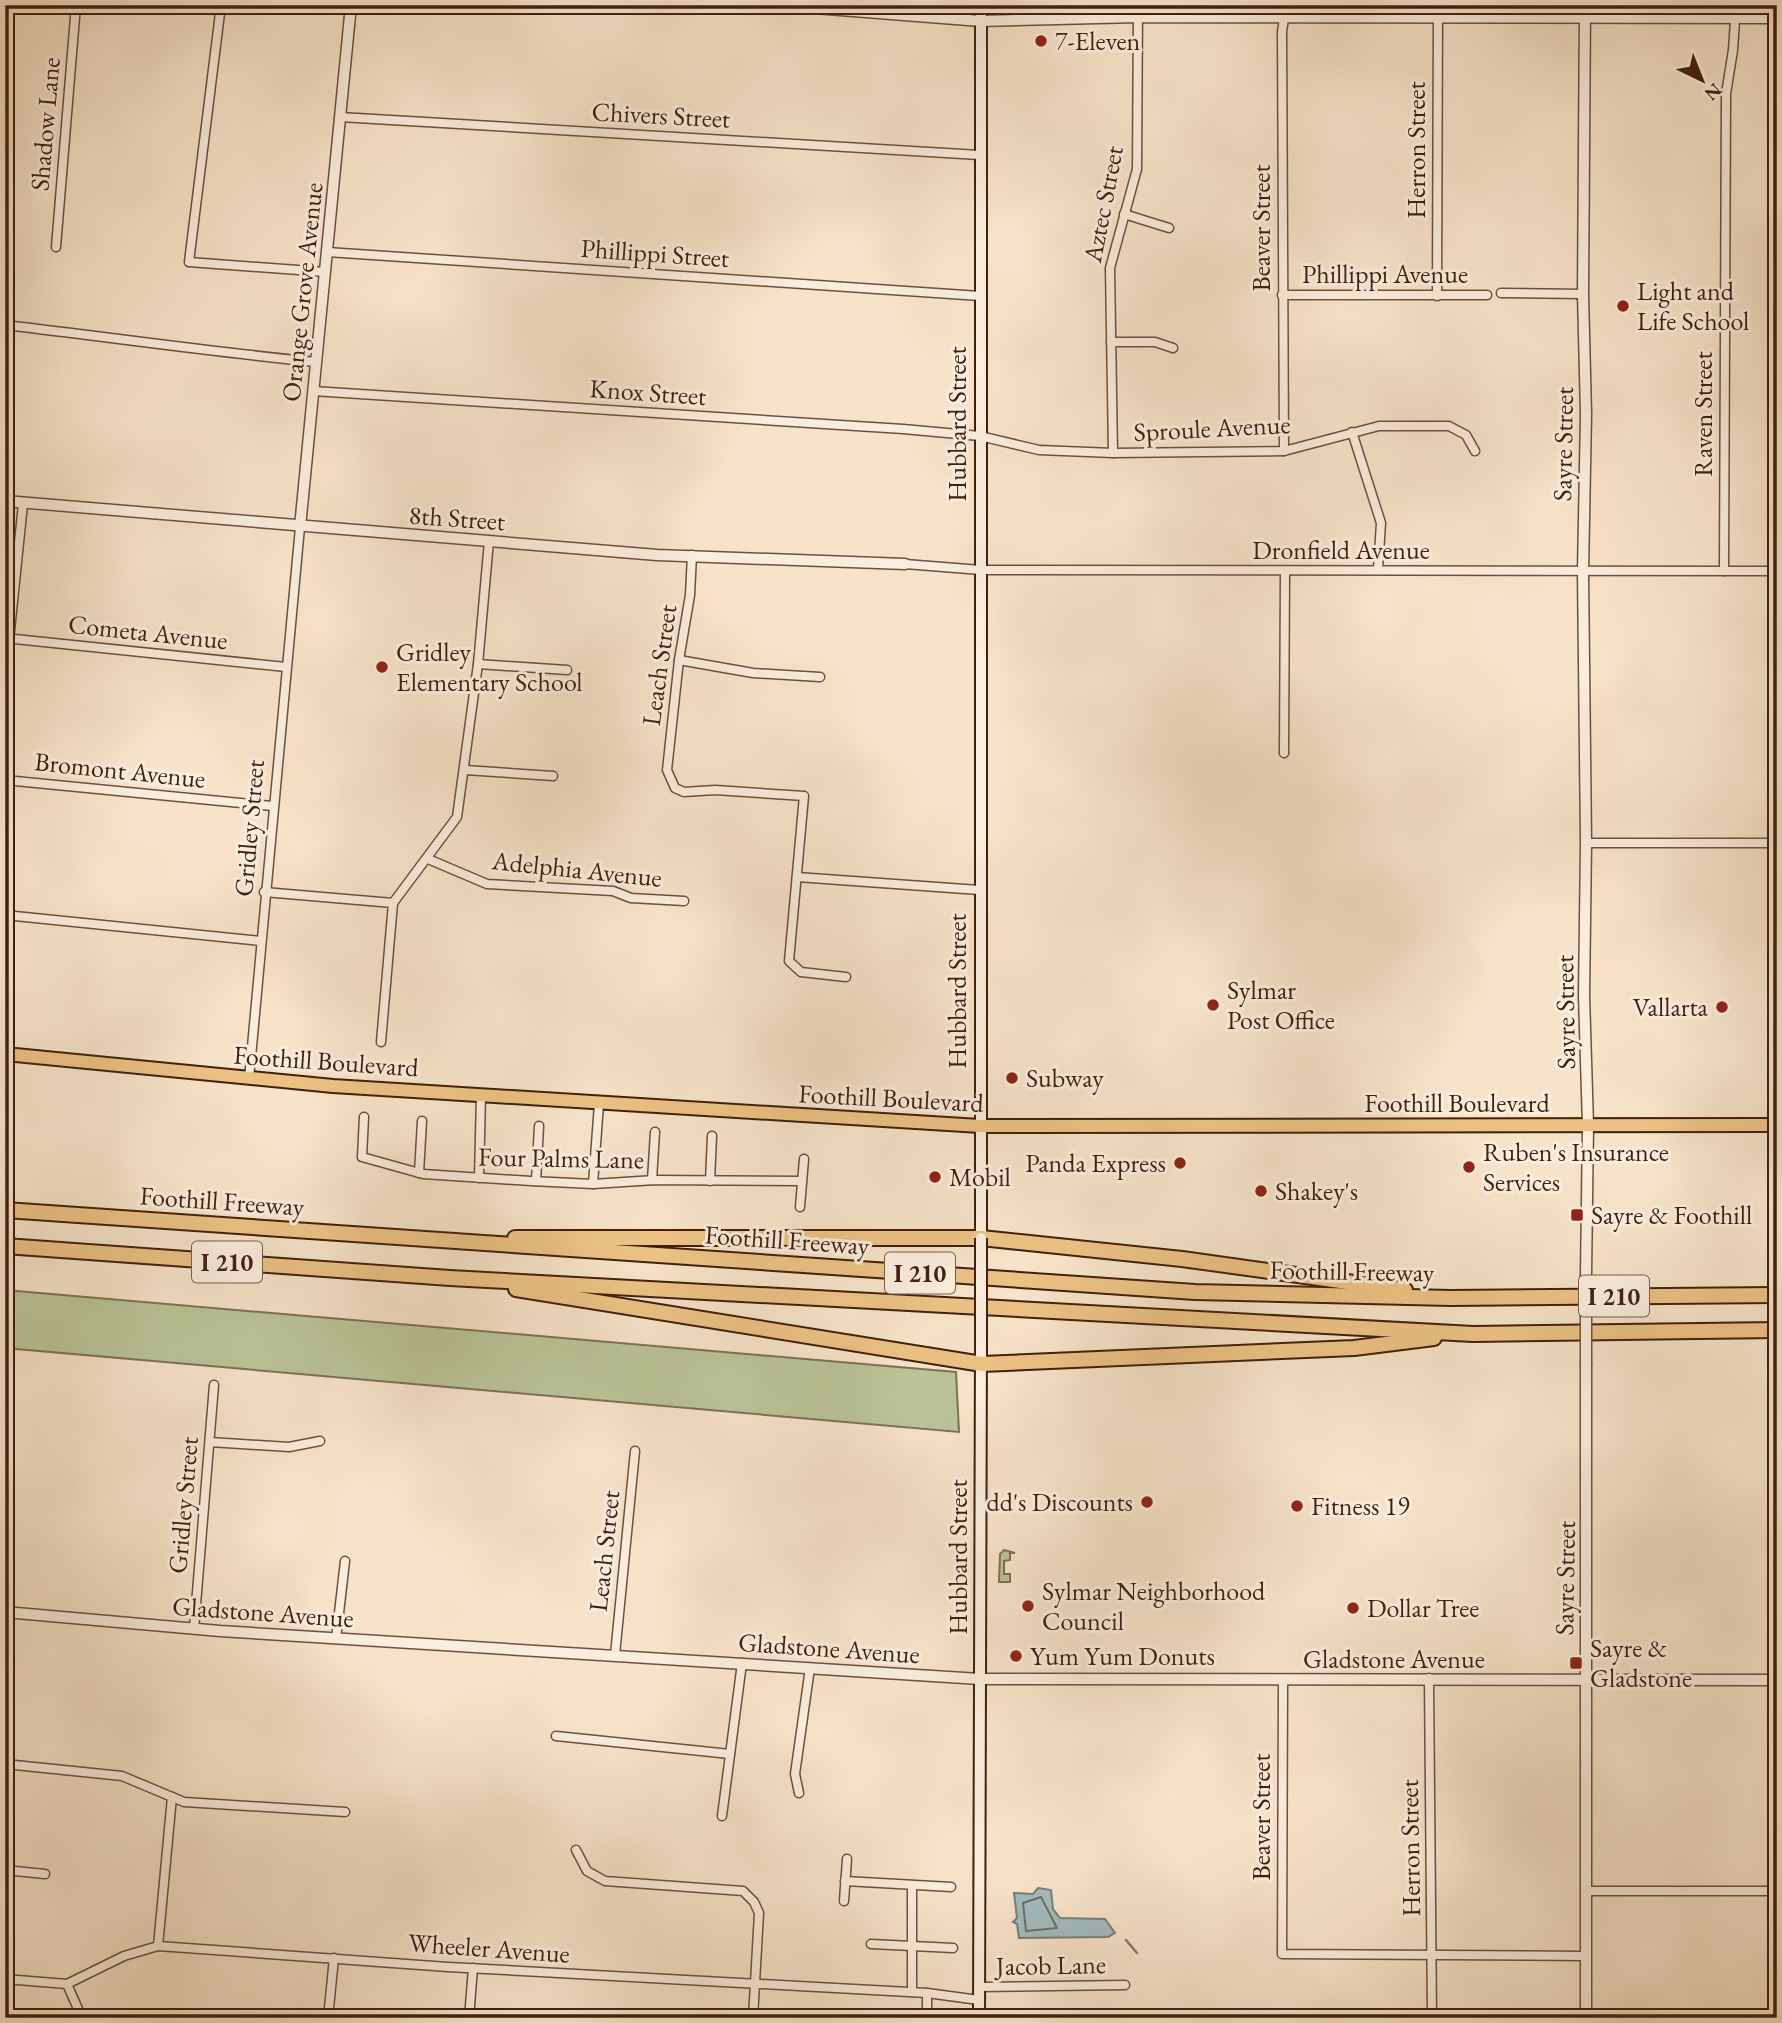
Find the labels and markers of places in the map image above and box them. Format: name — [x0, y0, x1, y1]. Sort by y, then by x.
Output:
place label: 7-Eleven — [1055, 24, 1141, 58]
marker: 7-Eleven — [1033, 33, 1049, 49]
place label: Light and Life School — [1637, 274, 1749, 338]
marker: Light and Life School — [1615, 298, 1631, 314]
place label: Gridley Elementary School — [396, 635, 583, 699]
marker: Gridley Elementary School — [374, 659, 390, 675]
place label: Sylmar Post Office — [1227, 973, 1335, 1037]
place label: Vallarta — [1633, 990, 1709, 1024]
marker: Sylmar Post Office — [1205, 997, 1221, 1013]
marker: Vallarta — [1714, 999, 1730, 1015]
place label: Subway — [1026, 1061, 1104, 1095]
marker: Subway — [1004, 1070, 1020, 1086]
place label: Ruben's Insurance Services — [1483, 1135, 1669, 1199]
place label: Panda Express — [1025, 1146, 1166, 1180]
marker: Panda Express — [1172, 1155, 1188, 1171]
marker: Ruben's Insurance Services — [1461, 1159, 1477, 1175]
place label: Mobil — [949, 1160, 1011, 1194]
marker: Mobil — [927, 1169, 943, 1185]
place label: Shakey's — [1275, 1174, 1358, 1208]
marker: Shakey's — [1253, 1183, 1269, 1199]
place label: Sayre & Foothill — [1591, 1198, 1752, 1232]
marker: Sayre & Foothill — [1569, 1207, 1585, 1223]
place label: dd's Discounts — [987, 1485, 1133, 1519]
place label: Fitness 19 — [1311, 1489, 1410, 1523]
marker: dd's Discounts — [1139, 1494, 1155, 1510]
marker: Fitness 19 — [1289, 1498, 1305, 1514]
place label: Sylmar Neighborhood Council — [1042, 1574, 1266, 1638]
place label: Dollar Tree — [1367, 1591, 1479, 1625]
marker: Sylmar Neighborhood Council — [1020, 1598, 1036, 1614]
marker: Dollar Tree — [1345, 1600, 1361, 1616]
place label: Sayre & Gladstone — [1590, 1631, 1692, 1695]
place label: Yum Yum Donuts — [1030, 1639, 1215, 1673]
marker: Yum Yum Donuts — [1008, 1648, 1024, 1664]
marker: Sayre & Gladstone — [1568, 1655, 1584, 1671]

